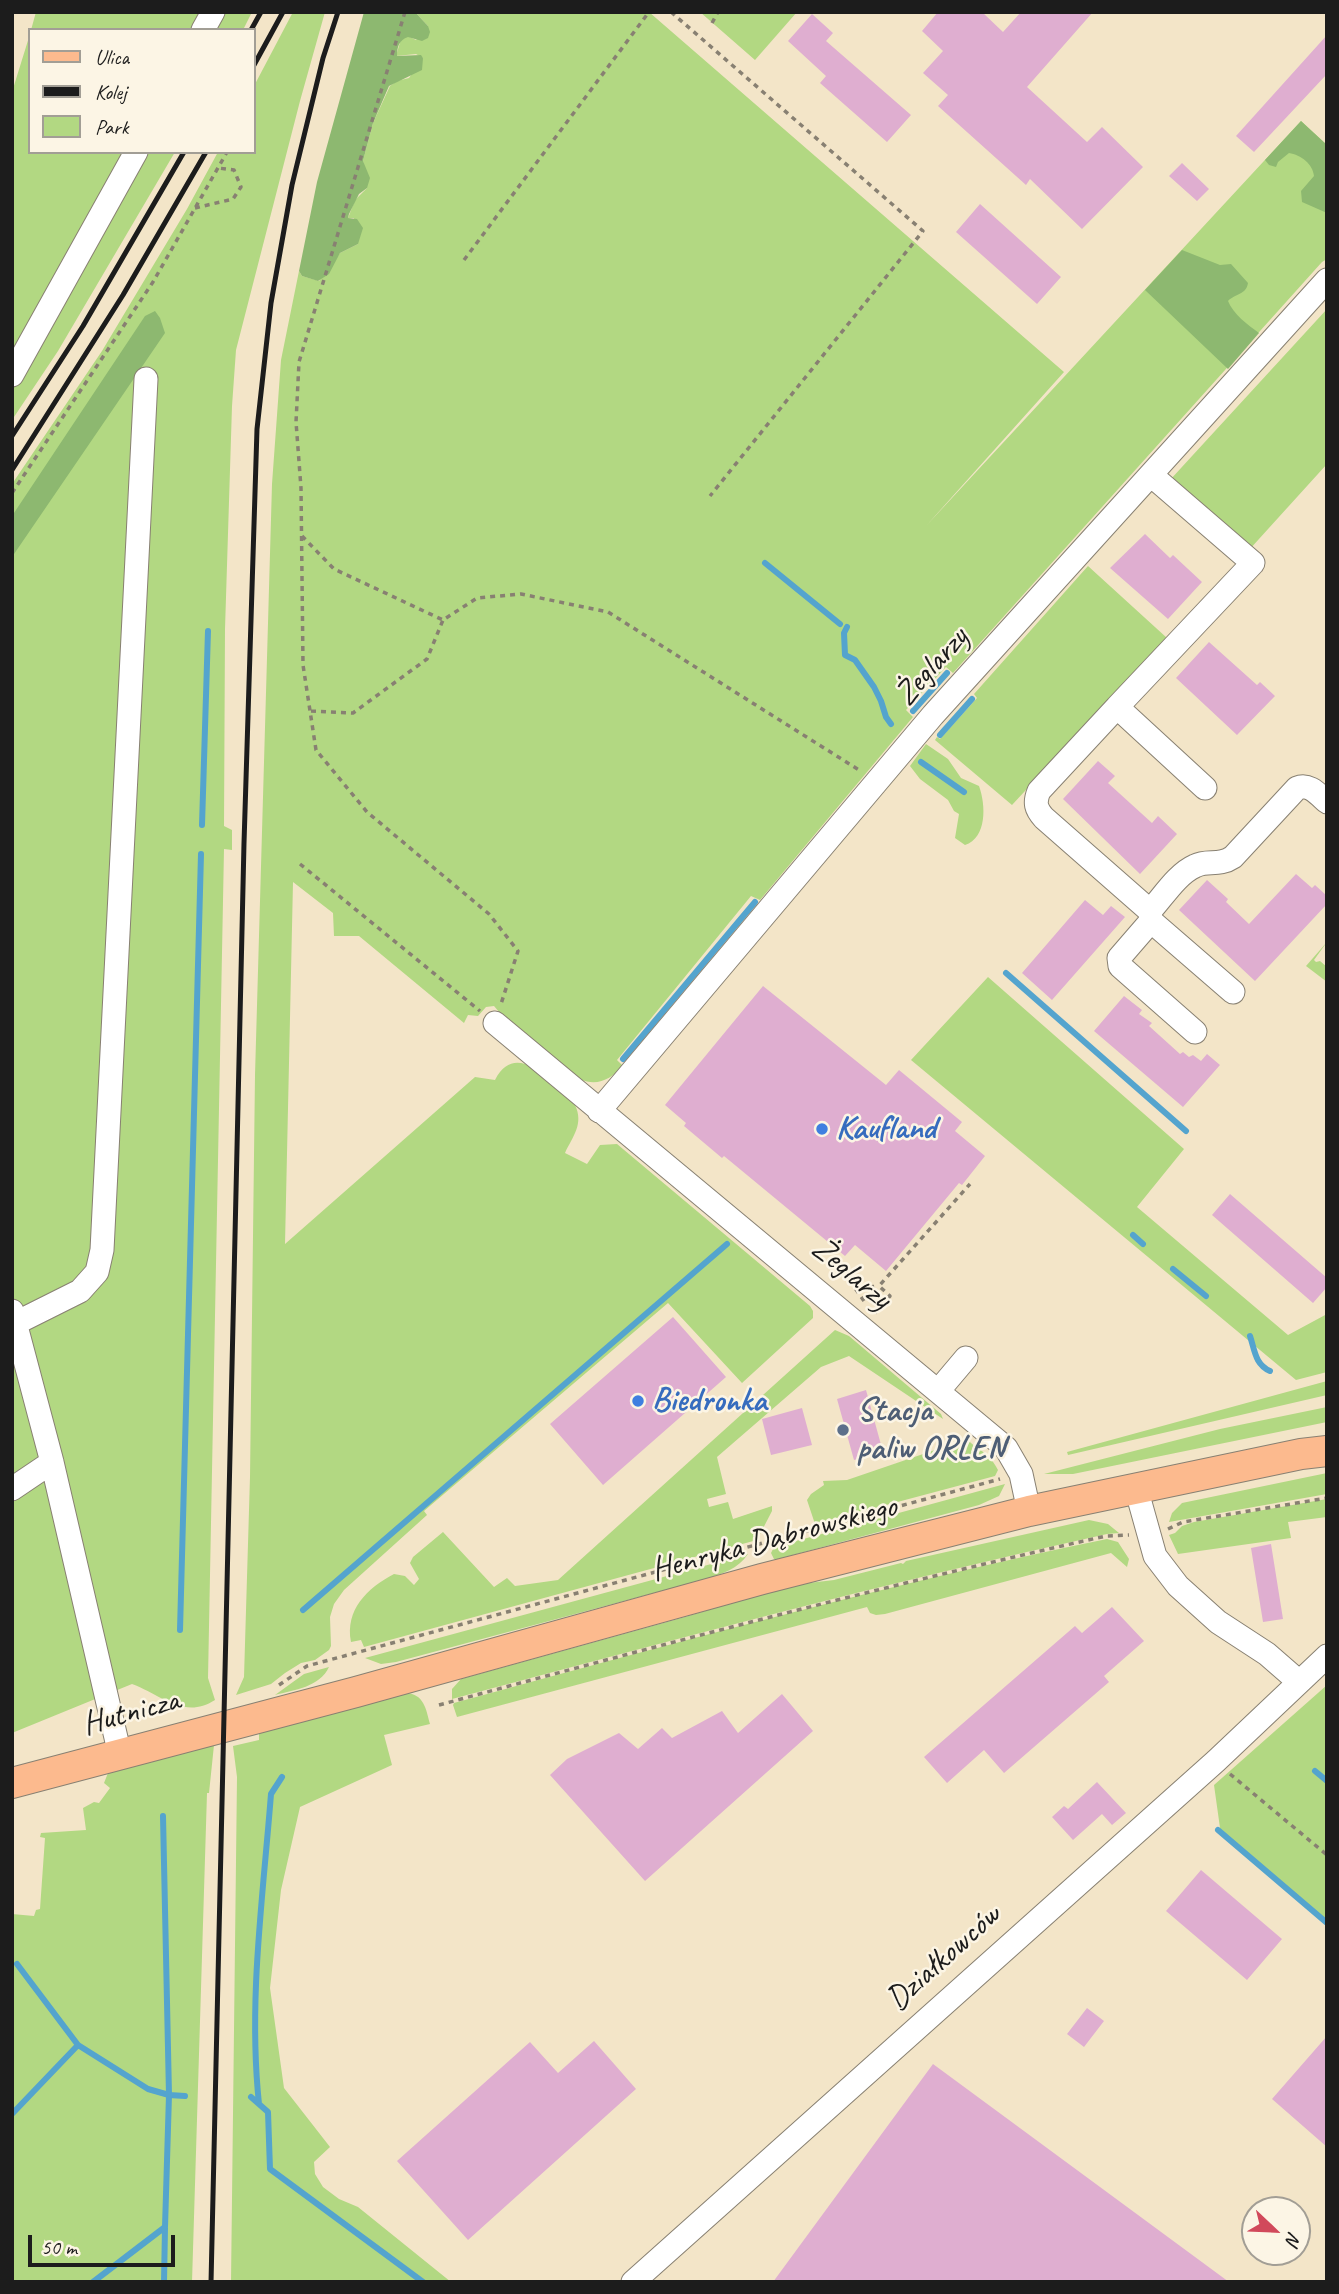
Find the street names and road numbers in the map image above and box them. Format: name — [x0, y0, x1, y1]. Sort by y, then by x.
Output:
street label: Żeglarzy — [887, 620, 977, 714]
street label: Żeglarzy — [803, 1229, 899, 1319]
street label: Henryka Dąbrowskiego — [647, 1487, 901, 1591]
street label: Hutnicza — [78, 1681, 184, 1745]
street label: Działkowców — [879, 1897, 1009, 2019]

